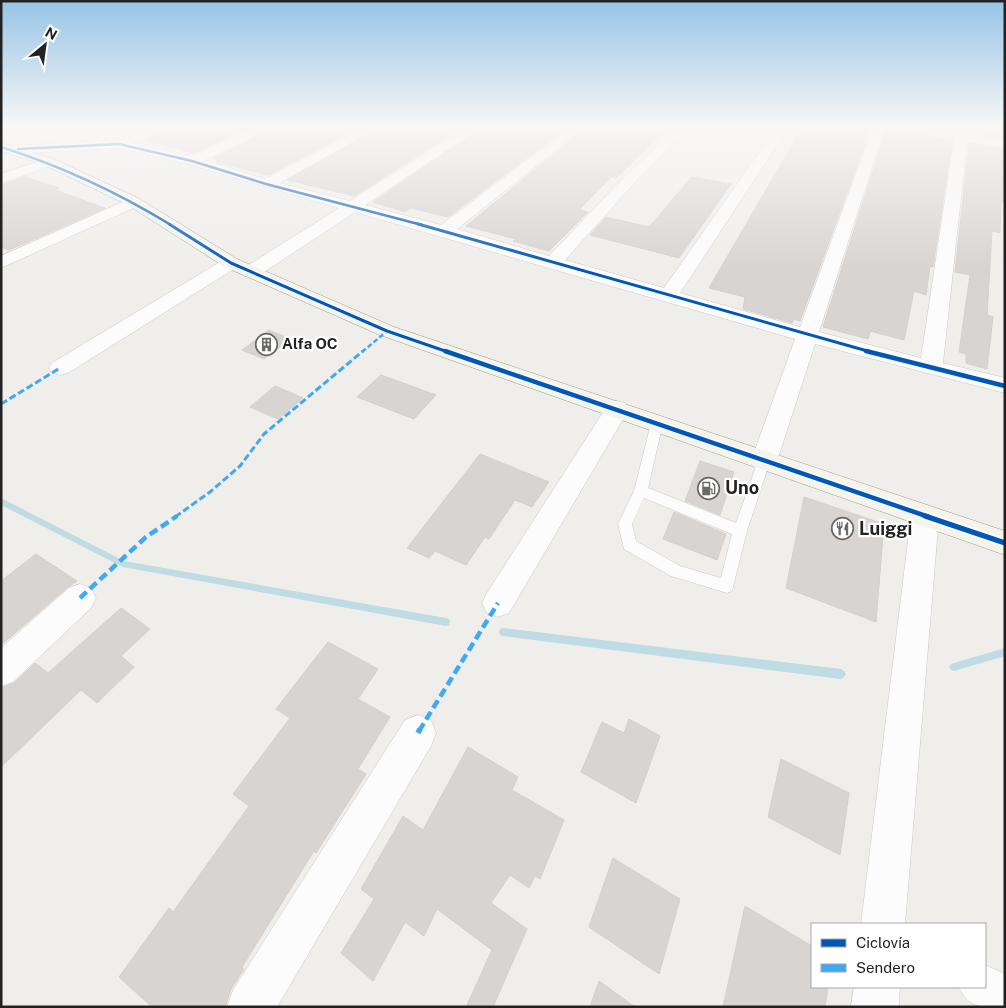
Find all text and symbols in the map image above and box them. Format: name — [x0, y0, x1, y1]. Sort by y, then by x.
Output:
north arrow — [20, 20, 70, 70]
text: N — [43, 24, 60, 43]
building icon: Alfa OC — [254, 332, 278, 356]
place label: Alfa OC — [282, 335, 338, 352]
fuel station icon: Uno — [697, 476, 721, 500]
place label: Uno — [725, 477, 759, 498]
restaurant icon: Luiggi — [831, 517, 855, 541]
place label: Luiggi — [859, 518, 912, 539]
legend — [811, 923, 986, 988]
text: Ciclovía — [856, 934, 910, 951]
text: Sendero — [856, 959, 915, 976]

